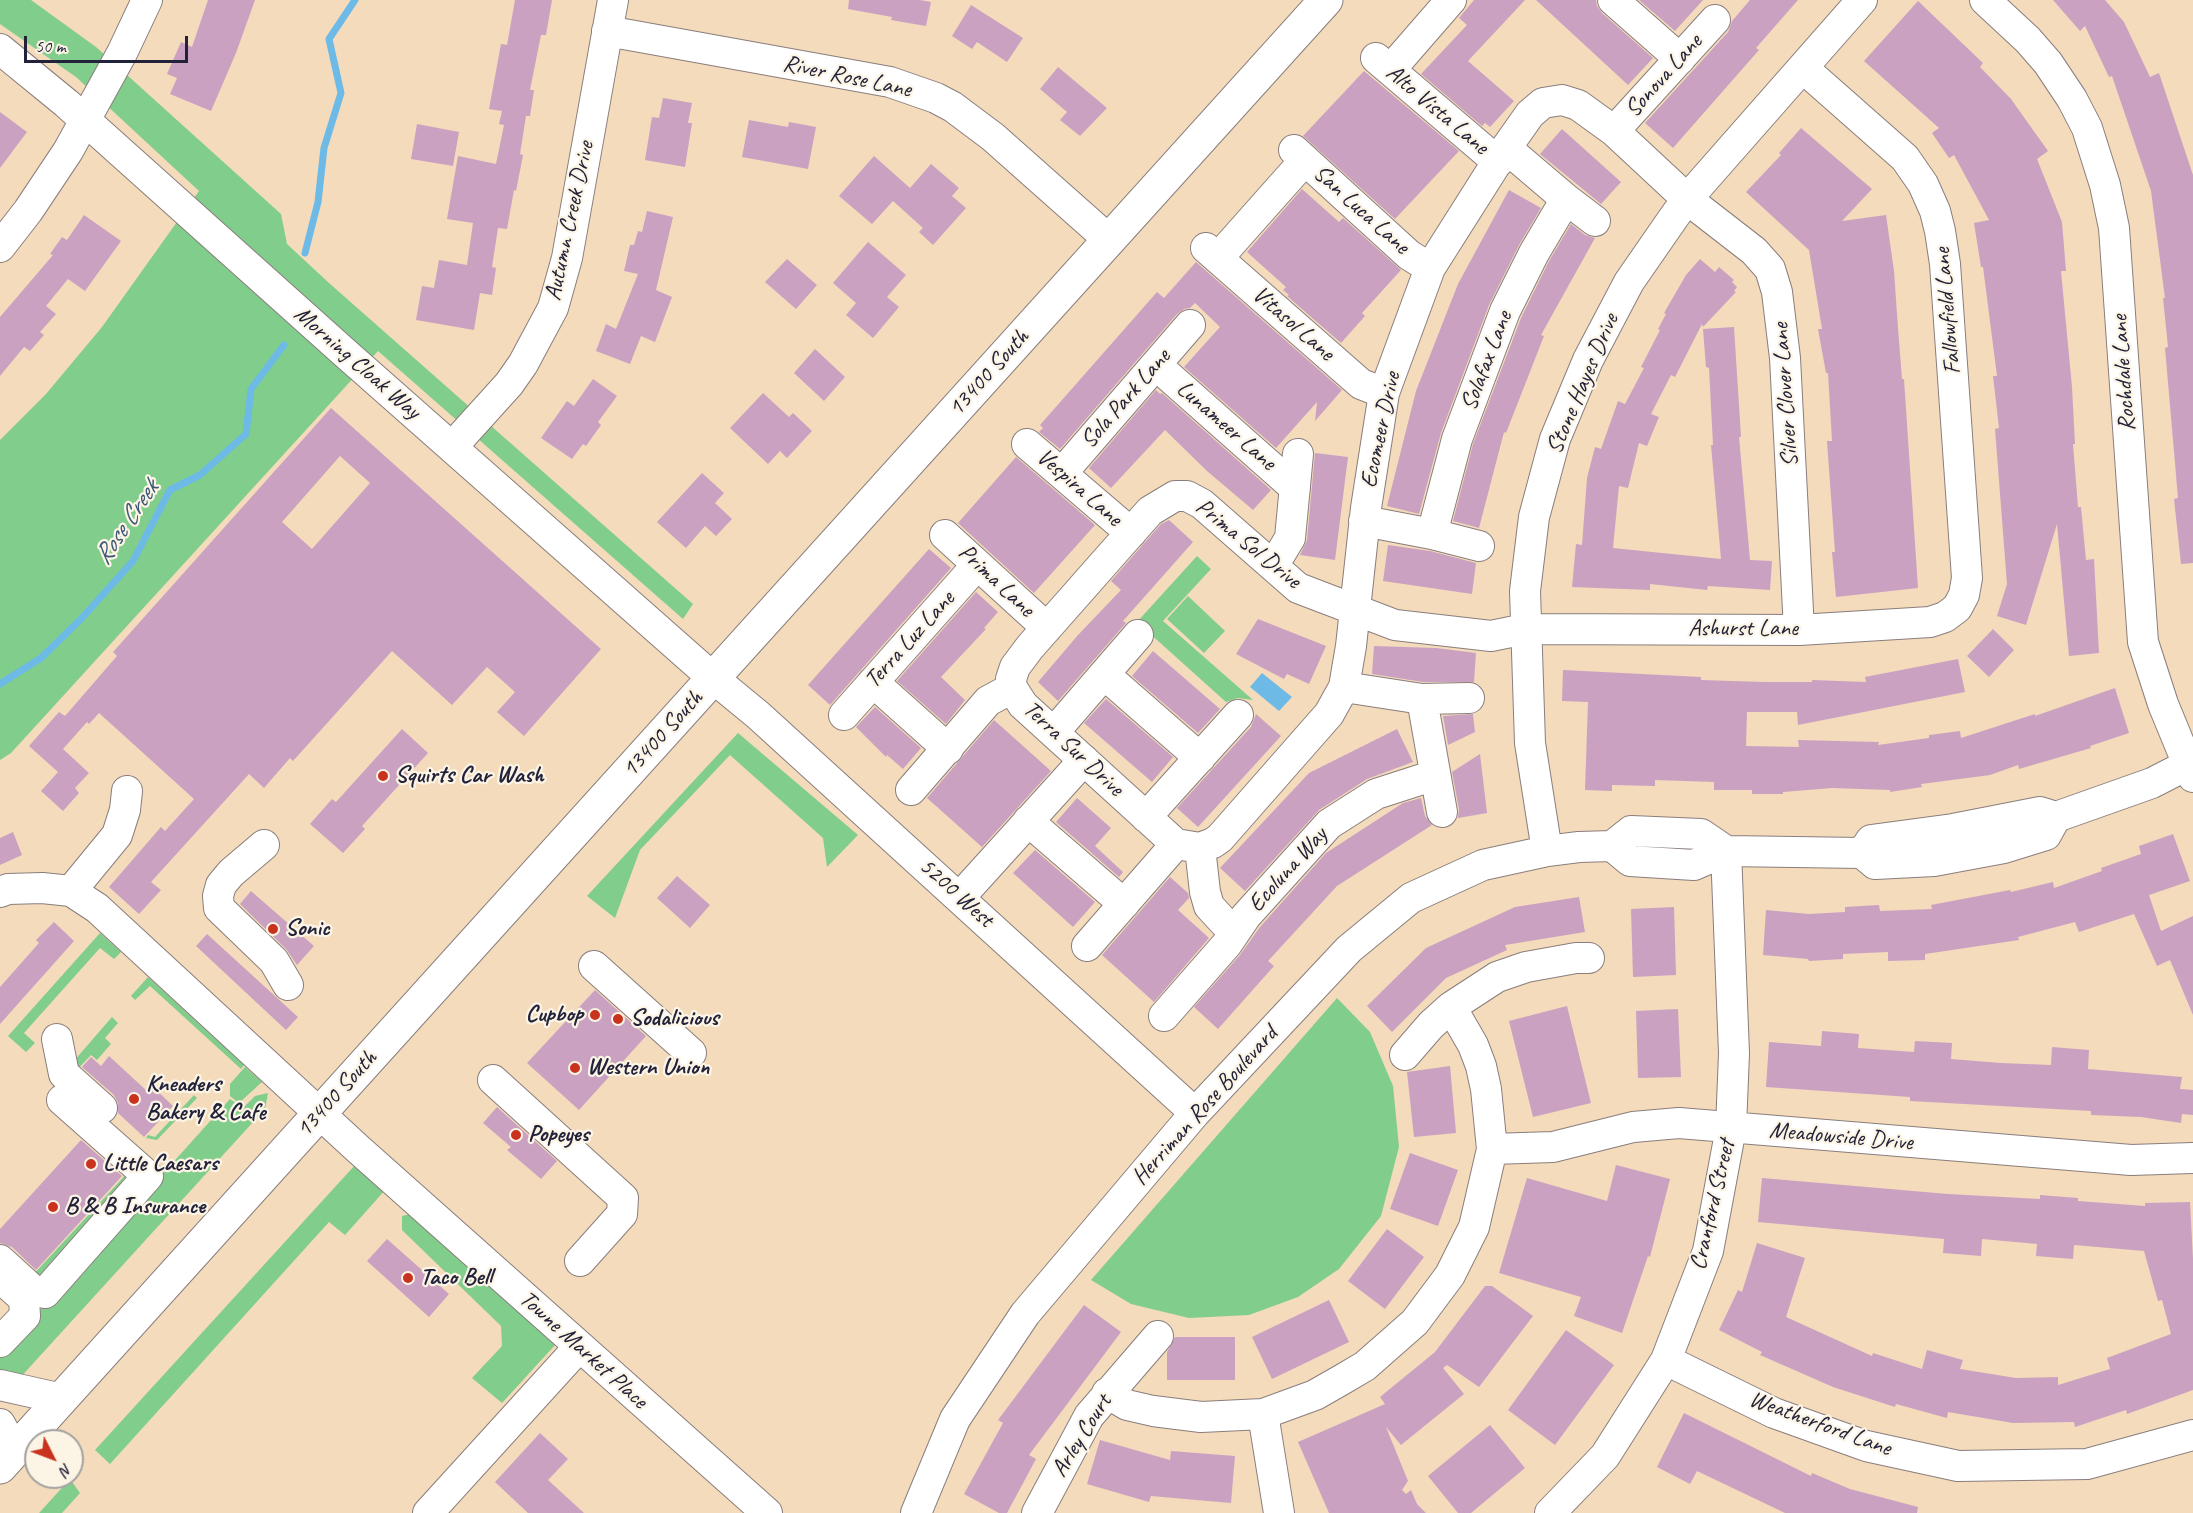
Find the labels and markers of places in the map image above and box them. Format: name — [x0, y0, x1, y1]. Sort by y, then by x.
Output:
place label: Squirts Car Wash — [395, 762, 544, 790]
marker: Squirts Car Wash — [376, 769, 390, 783]
place label: Sonic — [285, 915, 330, 943]
marker: Sonic — [266, 922, 280, 936]
place label: Cupbop — [525, 1001, 583, 1029]
place label: Sodalicious — [630, 1005, 719, 1033]
marker: Cupbop — [588, 1008, 602, 1022]
marker: Sodalicious — [611, 1012, 625, 1026]
place label: Western Union — [587, 1054, 709, 1082]
marker: Western Union — [568, 1061, 582, 1075]
place label: Kneaders Bakery & Cafe — [146, 1071, 266, 1127]
marker: Kneaders Bakery & Cafe — [127, 1092, 141, 1106]
place label: Popeyes — [528, 1121, 589, 1149]
marker: Popeyes — [509, 1128, 523, 1142]
place label: Little Caesars — [103, 1150, 218, 1178]
marker: Little Caesars — [84, 1157, 98, 1171]
place label: B & B Insurance — [65, 1193, 205, 1221]
marker: B & B Insurance — [46, 1200, 60, 1214]
place label: Taco Bell — [420, 1264, 492, 1292]
marker: Taco Bell — [401, 1271, 415, 1285]

